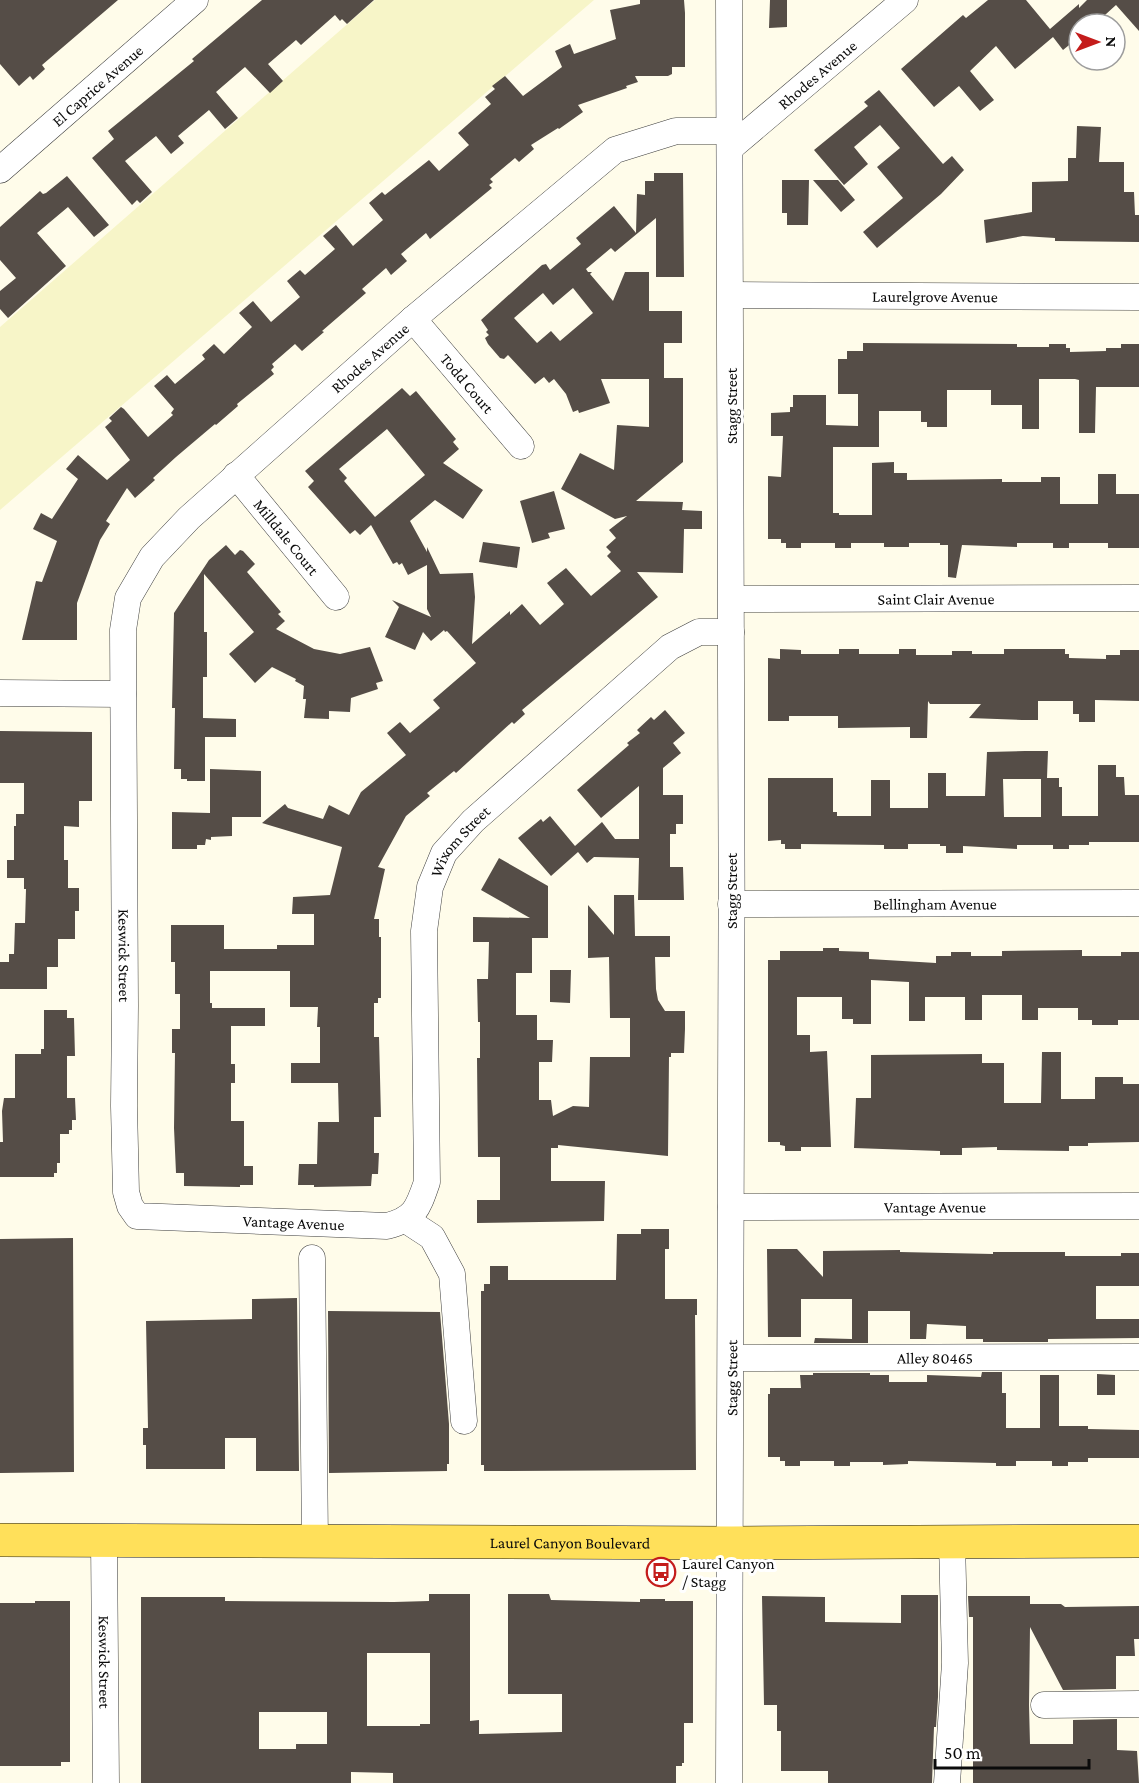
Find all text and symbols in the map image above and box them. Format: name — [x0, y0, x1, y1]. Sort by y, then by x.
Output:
north arrow — [1067, 12, 1127, 72]
street label: Rhodes Avenue — [774, 36, 860, 112]
text: N — [1103, 37, 1120, 48]
street label: El Caprice Avenue — [48, 41, 146, 129]
street label: Laurelgrove Avenue — [872, 287, 998, 305]
street label: Rhodes Avenue — [328, 320, 412, 396]
street label: Todd Court — [437, 350, 498, 417]
street label: Stagg Street — [723, 367, 741, 444]
street label: Milldale Court — [251, 496, 323, 579]
street label: Saint Clair Avenue — [877, 590, 995, 607]
street label: Wixom Street — [427, 801, 494, 879]
street label: Stagg Street — [723, 852, 741, 929]
street label: Bellingham Avenue — [873, 895, 997, 913]
street label: Keswick Street — [116, 909, 133, 1003]
street label: Vantage Avenue — [884, 1198, 986, 1216]
street label: Vantage Avenue — [242, 1212, 345, 1233]
street label: Stagg Street — [723, 1339, 741, 1416]
street label: Alley 80465 — [897, 1349, 973, 1367]
street label: Laurel Canyon Boulevard — [490, 1534, 651, 1552]
place label: Laurel Canyon / Stagg — [682, 1555, 775, 1591]
bus stop icon: Laurel Canyon / Stagg — [645, 1556, 677, 1588]
street label: Keswick Street — [96, 1615, 114, 1709]
scale bar — [935, 1732, 1090, 1770]
text: 50 m — [944, 1743, 981, 1763]

